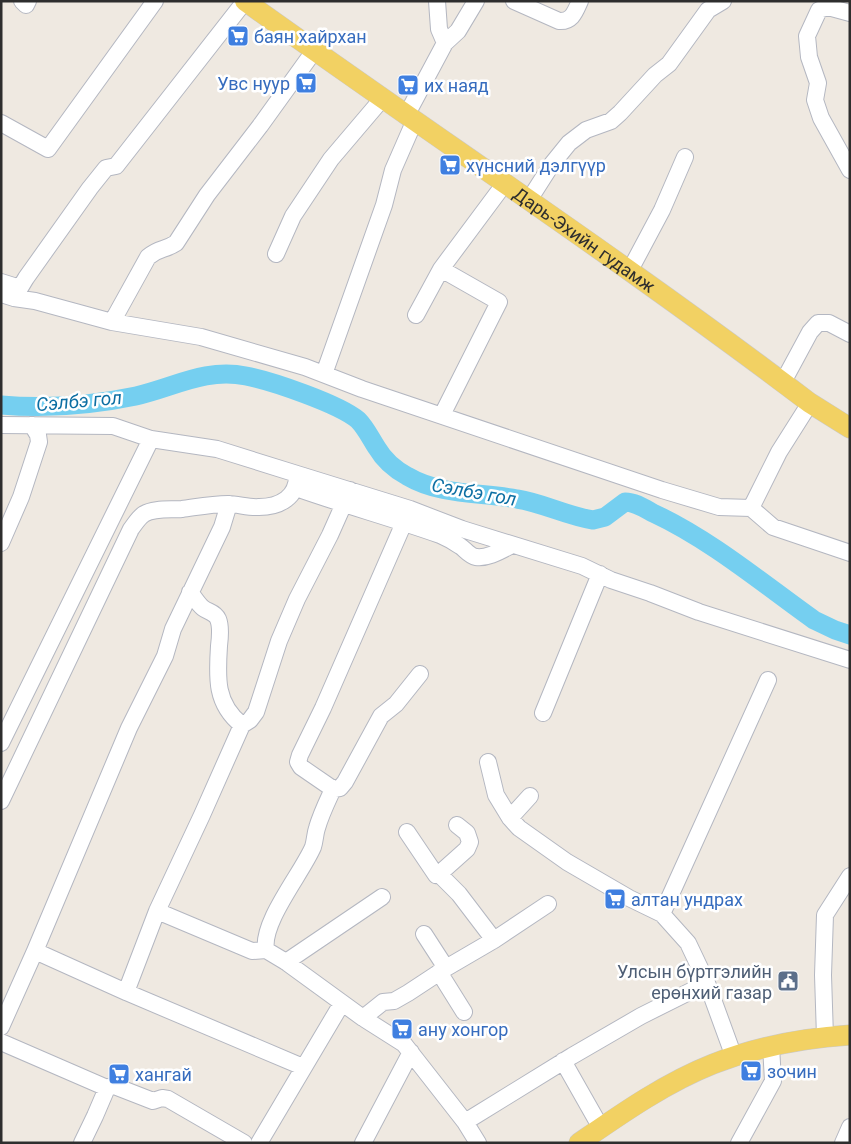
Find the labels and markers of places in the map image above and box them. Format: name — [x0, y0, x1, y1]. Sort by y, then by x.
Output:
supermarket icon: баян хайрхан — [226, 24, 250, 48]
place label: баян хайрхан — [254, 26, 367, 47]
supermarket icon: Увс нуур — [294, 71, 318, 95]
place label: Увс нуур — [217, 73, 290, 94]
supermarket icon: их наяд — [396, 73, 420, 97]
place label: их наяд — [424, 75, 489, 96]
supermarket icon: хүнсний дэлгүүр — [438, 153, 462, 177]
place label: хүнсний дэлгүүр — [466, 155, 606, 176]
supermarket icon: алтан ундрах — [603, 887, 627, 911]
place label: алтан ундрах — [631, 889, 743, 910]
place label: Улсын бүртгэлийн ерөнхий газар — [617, 961, 772, 1003]
public building icon: Улсын бүртгэлийн ерөнхий газар — [776, 969, 800, 993]
supermarket icon: ану хонгор — [390, 1017, 414, 1041]
place label: ану хонгор — [418, 1019, 508, 1040]
supermarket icon: зочин — [739, 1059, 763, 1083]
place label: зочин — [767, 1061, 817, 1082]
supermarket icon: хангай — [107, 1062, 131, 1086]
place label: хангай — [135, 1064, 192, 1085]

